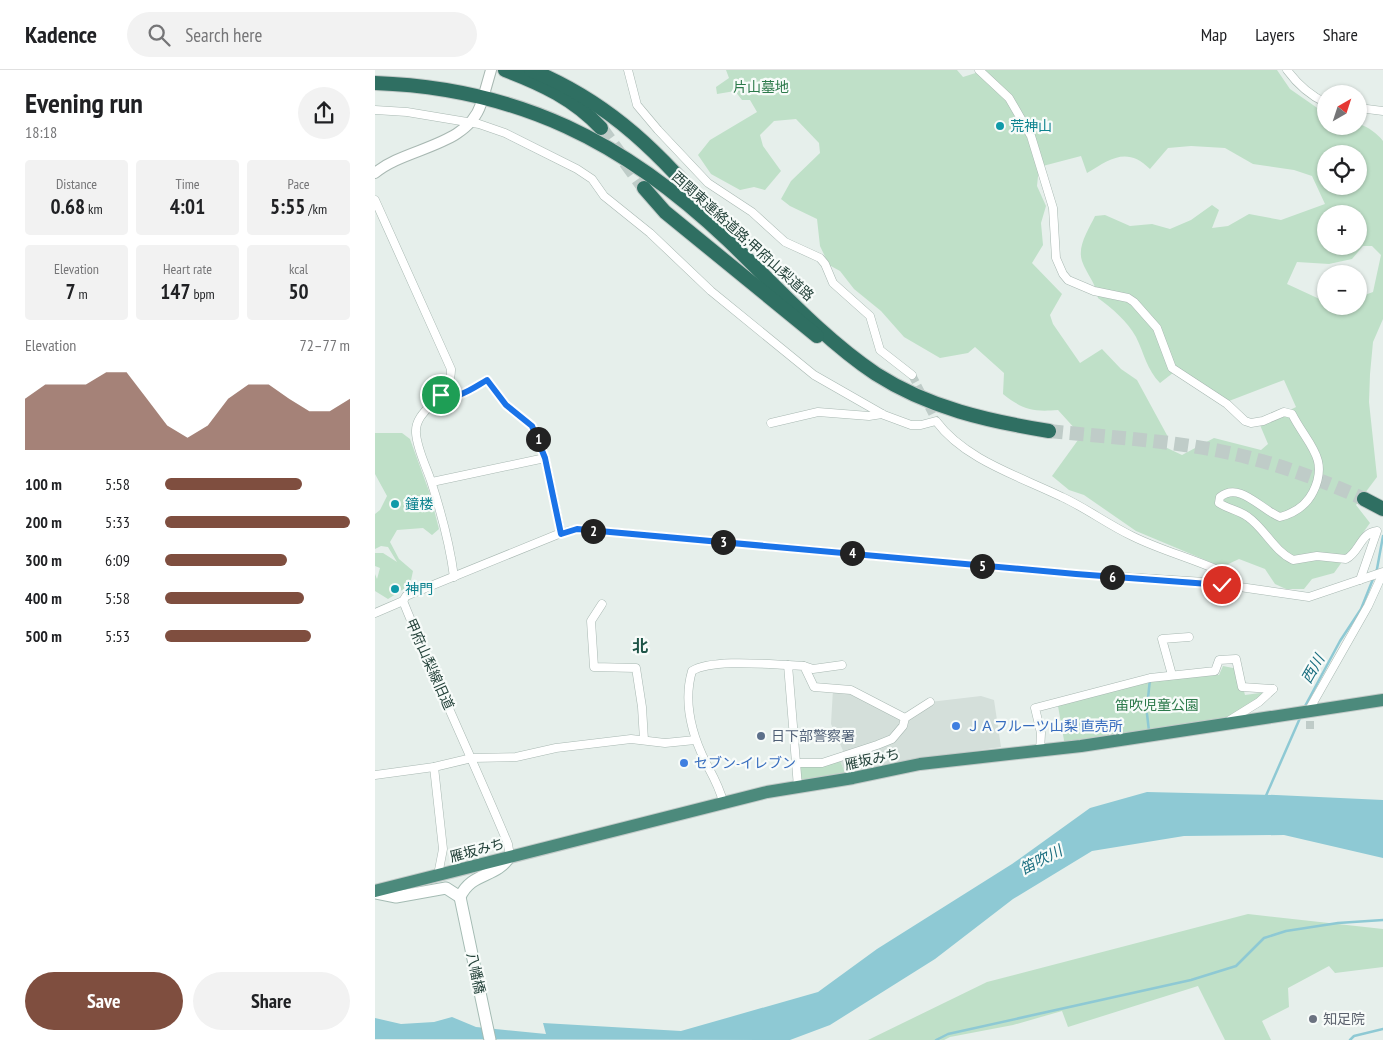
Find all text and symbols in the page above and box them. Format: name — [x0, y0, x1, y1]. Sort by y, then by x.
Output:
search box — [127, 12, 477, 57]
text: Kadence — [25, 19, 97, 50]
icon: search — [145, 21, 173, 49]
text: Search here — [185, 23, 262, 47]
text: Map — [1201, 23, 1227, 46]
text: Layers — [1255, 23, 1295, 46]
text: Share — [1323, 23, 1358, 46]
park label: 片山墓地 — [733, 78, 789, 96]
text: Evening run — [25, 84, 143, 121]
north arrow — [1317, 85, 1367, 135]
map controls — [1317, 85, 1367, 315]
button: share — [298, 87, 350, 139]
place label: 荒神山 — [1010, 117, 1052, 135]
marker: 荒神山 — [994, 120, 1006, 132]
text: 18:18 — [25, 122, 57, 142]
button: locate — [1317, 145, 1367, 195]
street label: 西関東連絡道路;甲府山梨道路 — [668, 167, 818, 305]
text: Distance — [56, 175, 97, 193]
text: Time — [175, 175, 200, 193]
text: Pace — [287, 175, 310, 193]
text: 0.68 — [50, 193, 85, 220]
text: 4:01 — [170, 193, 205, 220]
text: 5:55 — [270, 193, 305, 220]
text: km — [85, 200, 103, 218]
text: /km — [305, 200, 327, 218]
button: + — [1317, 205, 1367, 255]
text: Elevation — [54, 260, 99, 278]
text: Heart rate — [163, 260, 212, 278]
text: kcal — [289, 260, 308, 278]
button: − — [1317, 265, 1367, 315]
text: 7 — [65, 278, 75, 305]
text: 147 — [160, 278, 190, 305]
text: 50 — [288, 278, 309, 305]
text: m — [75, 285, 88, 303]
text: bpm — [190, 285, 215, 303]
text: Elevation — [25, 335, 76, 355]
text: 72–77 m — [300, 335, 350, 355]
pin — [420, 374, 462, 416]
icon: arrive — [427, 381, 455, 409]
pin: 1 — [525, 426, 551, 452]
text: 1 — [535, 430, 542, 448]
text: 100 m — [25, 474, 62, 494]
text: 5:58 — [105, 474, 130, 494]
place label: 鐘楼 — [405, 495, 434, 513]
marker: 鐘楼 — [389, 498, 401, 510]
text: 200 m — [25, 512, 62, 532]
text: 5:33 — [105, 512, 130, 532]
pin: 2 — [581, 518, 605, 544]
text: 2 — [590, 522, 597, 540]
pin: 3 — [711, 530, 735, 554]
text: 3 — [720, 533, 727, 551]
pin: 4 — [839, 540, 865, 566]
text: 4 — [849, 544, 856, 562]
text: 300 m — [25, 550, 62, 570]
text: 6:09 — [105, 550, 130, 570]
pin: 5 — [969, 554, 995, 578]
text: 5 — [979, 557, 986, 575]
pin: 6 — [1099, 564, 1125, 590]
pin — [1201, 564, 1243, 606]
text: 6 — [1109, 568, 1116, 586]
icon: check — [1208, 571, 1236, 599]
place label: 神門 — [405, 580, 433, 598]
marker: 神門 — [389, 583, 401, 595]
text: 400 m — [25, 588, 62, 608]
text: 5:58 — [105, 588, 130, 608]
street label: 甲府山梨線旧道 — [402, 616, 458, 712]
text: 500 m — [25, 626, 62, 646]
text: 5:53 — [105, 626, 130, 646]
district label: 北 — [632, 636, 648, 656]
water label: 西川 — [1297, 649, 1329, 686]
park label: 笛吹児童公園 — [1115, 696, 1199, 714]
place label: ＪＡフルーツ山梨 直売所 — [966, 717, 1123, 735]
marker: ＪＡフルーツ山梨 直売所 — [950, 720, 962, 732]
place label: 日下部警察署 — [771, 727, 855, 745]
marker: 日下部警察署 — [755, 730, 767, 742]
street label: 雁坂みち — [843, 744, 901, 774]
place label: セブン-イレブン — [694, 754, 796, 772]
marker: セブン-イレブン — [678, 757, 690, 769]
street label: 雁坂みち — [448, 834, 506, 866]
water label: 笛吹川 — [1016, 840, 1067, 878]
street label: 八幡橋 — [463, 951, 489, 995]
button: Save — [25, 972, 183, 1030]
button: Share — [193, 972, 350, 1030]
place label: 知足院 — [1323, 1010, 1365, 1028]
marker: 知足院 — [1307, 1013, 1319, 1025]

